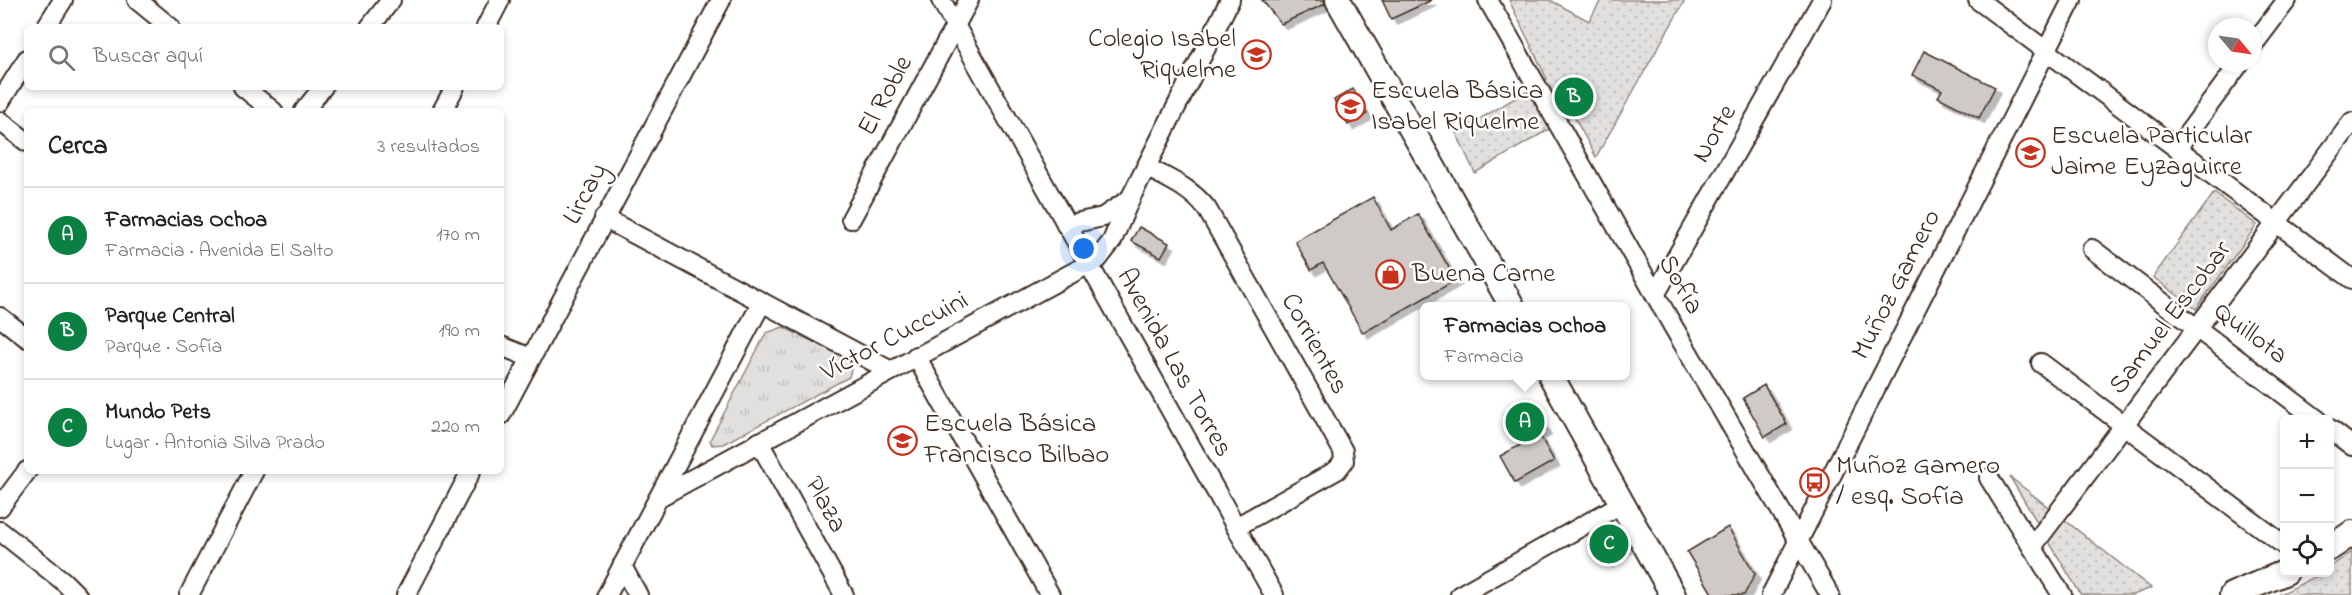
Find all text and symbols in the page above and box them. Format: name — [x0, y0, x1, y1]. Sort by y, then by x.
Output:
north arrow — [2208, 18, 2262, 72]
place label: Colegio Isabel Riquelme — [1088, 20, 1237, 90]
search box — [24, 24, 504, 90]
school or university icon: Colegio Isabel Riquelme — [1241, 39, 1273, 71]
icon: search — [45, 41, 78, 74]
text: Buscar aquí — [93, 41, 203, 73]
street label: El Roble — [849, 48, 924, 143]
place label: Escuela Básica Isabel Riquelme — [1371, 72, 1543, 142]
pin: B — [1554, 74, 1594, 120]
school or university icon: Escuela Básica Isabel Riquelme — [1334, 91, 1366, 123]
street label: Norte — [1683, 97, 1748, 171]
place label: Escuela Particular Jaime Eyzaguirre — [2051, 117, 2253, 187]
text: Cerca — [48, 128, 108, 166]
text: 3 resultados — [377, 133, 480, 162]
school or university icon: Escuela Particular Jaime Eyzaguirre — [2014, 136, 2046, 168]
street label: Lircay — [554, 156, 618, 232]
street label: Muñoz Gamero — [1842, 203, 1952, 367]
text: Farmacias Ochoa — [105, 205, 267, 237]
text: A — [61, 221, 74, 250]
text: 170 m — [436, 221, 480, 250]
street label: Samuel Escobar — [2100, 232, 2242, 403]
your location — [1069, 234, 1098, 263]
text: Farmacia · Avenida El Salto — [105, 237, 334, 266]
street label: Sofía — [1647, 248, 1713, 322]
place label: Buena Carne — [1411, 255, 1556, 294]
shop icon: Buena Carne — [1375, 258, 1407, 290]
street label: Avenida Las Torres — [1106, 261, 1242, 465]
street label: Víctor Cuccuini — [814, 282, 976, 393]
street label: Corrientes — [1270, 286, 1358, 402]
street label: Quillota — [2205, 293, 2295, 375]
text: Parque Central — [105, 301, 235, 333]
popup — [1420, 302, 1630, 380]
text: Farmacias Ochoa — [1444, 311, 1606, 343]
text: B — [61, 317, 74, 346]
text: 190 m — [438, 317, 480, 346]
text: Parque · Sofía — [105, 333, 222, 362]
text: Farmacia — [1444, 343, 1523, 372]
text: Mundo Pets — [105, 397, 211, 429]
pin: A — [1506, 400, 1544, 444]
place label: Escuela Básica Francisco Bilbao — [923, 405, 1109, 475]
text: C — [62, 413, 73, 442]
text: 220 m — [431, 413, 480, 442]
map controls — [2280, 415, 2334, 577]
button: + — [2280, 415, 2334, 469]
school or university icon: Escuela Básica Francisco Bilbao — [887, 424, 919, 456]
text: Lugar · Antonia Silva Prado — [105, 429, 325, 458]
place label: Muñoz Gamero / esq. Sofía — [1836, 447, 2000, 517]
bus stop icon: Muñoz Gamero / esq. Sofía — [1799, 466, 1831, 498]
button: − — [2280, 469, 2334, 523]
street label: Plaza — [794, 470, 856, 540]
pin: C — [1590, 522, 1628, 566]
button: locate — [2280, 523, 2334, 577]

